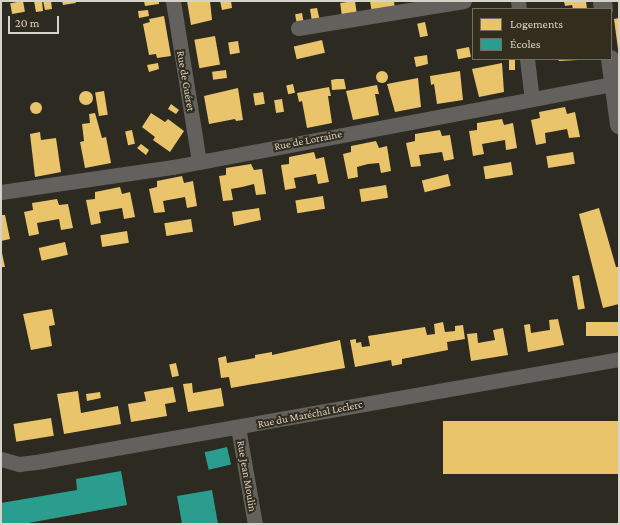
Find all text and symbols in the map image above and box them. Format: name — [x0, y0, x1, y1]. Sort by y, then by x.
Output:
scale bar — [10, 8, 61, 34]
legend — [472, 8, 612, 60]
text: 20 m — [15, 16, 39, 30]
text: Logements — [510, 17, 563, 31]
text: Écoles — [510, 37, 541, 51]
street label: Rue de Guéret — [174, 50, 198, 112]
street label: Rue de Lorraine — [273, 127, 343, 153]
street label: Rue du Maréchal Leclerc — [257, 397, 363, 431]
street label: Rue Jean Moulin — [234, 439, 260, 513]

